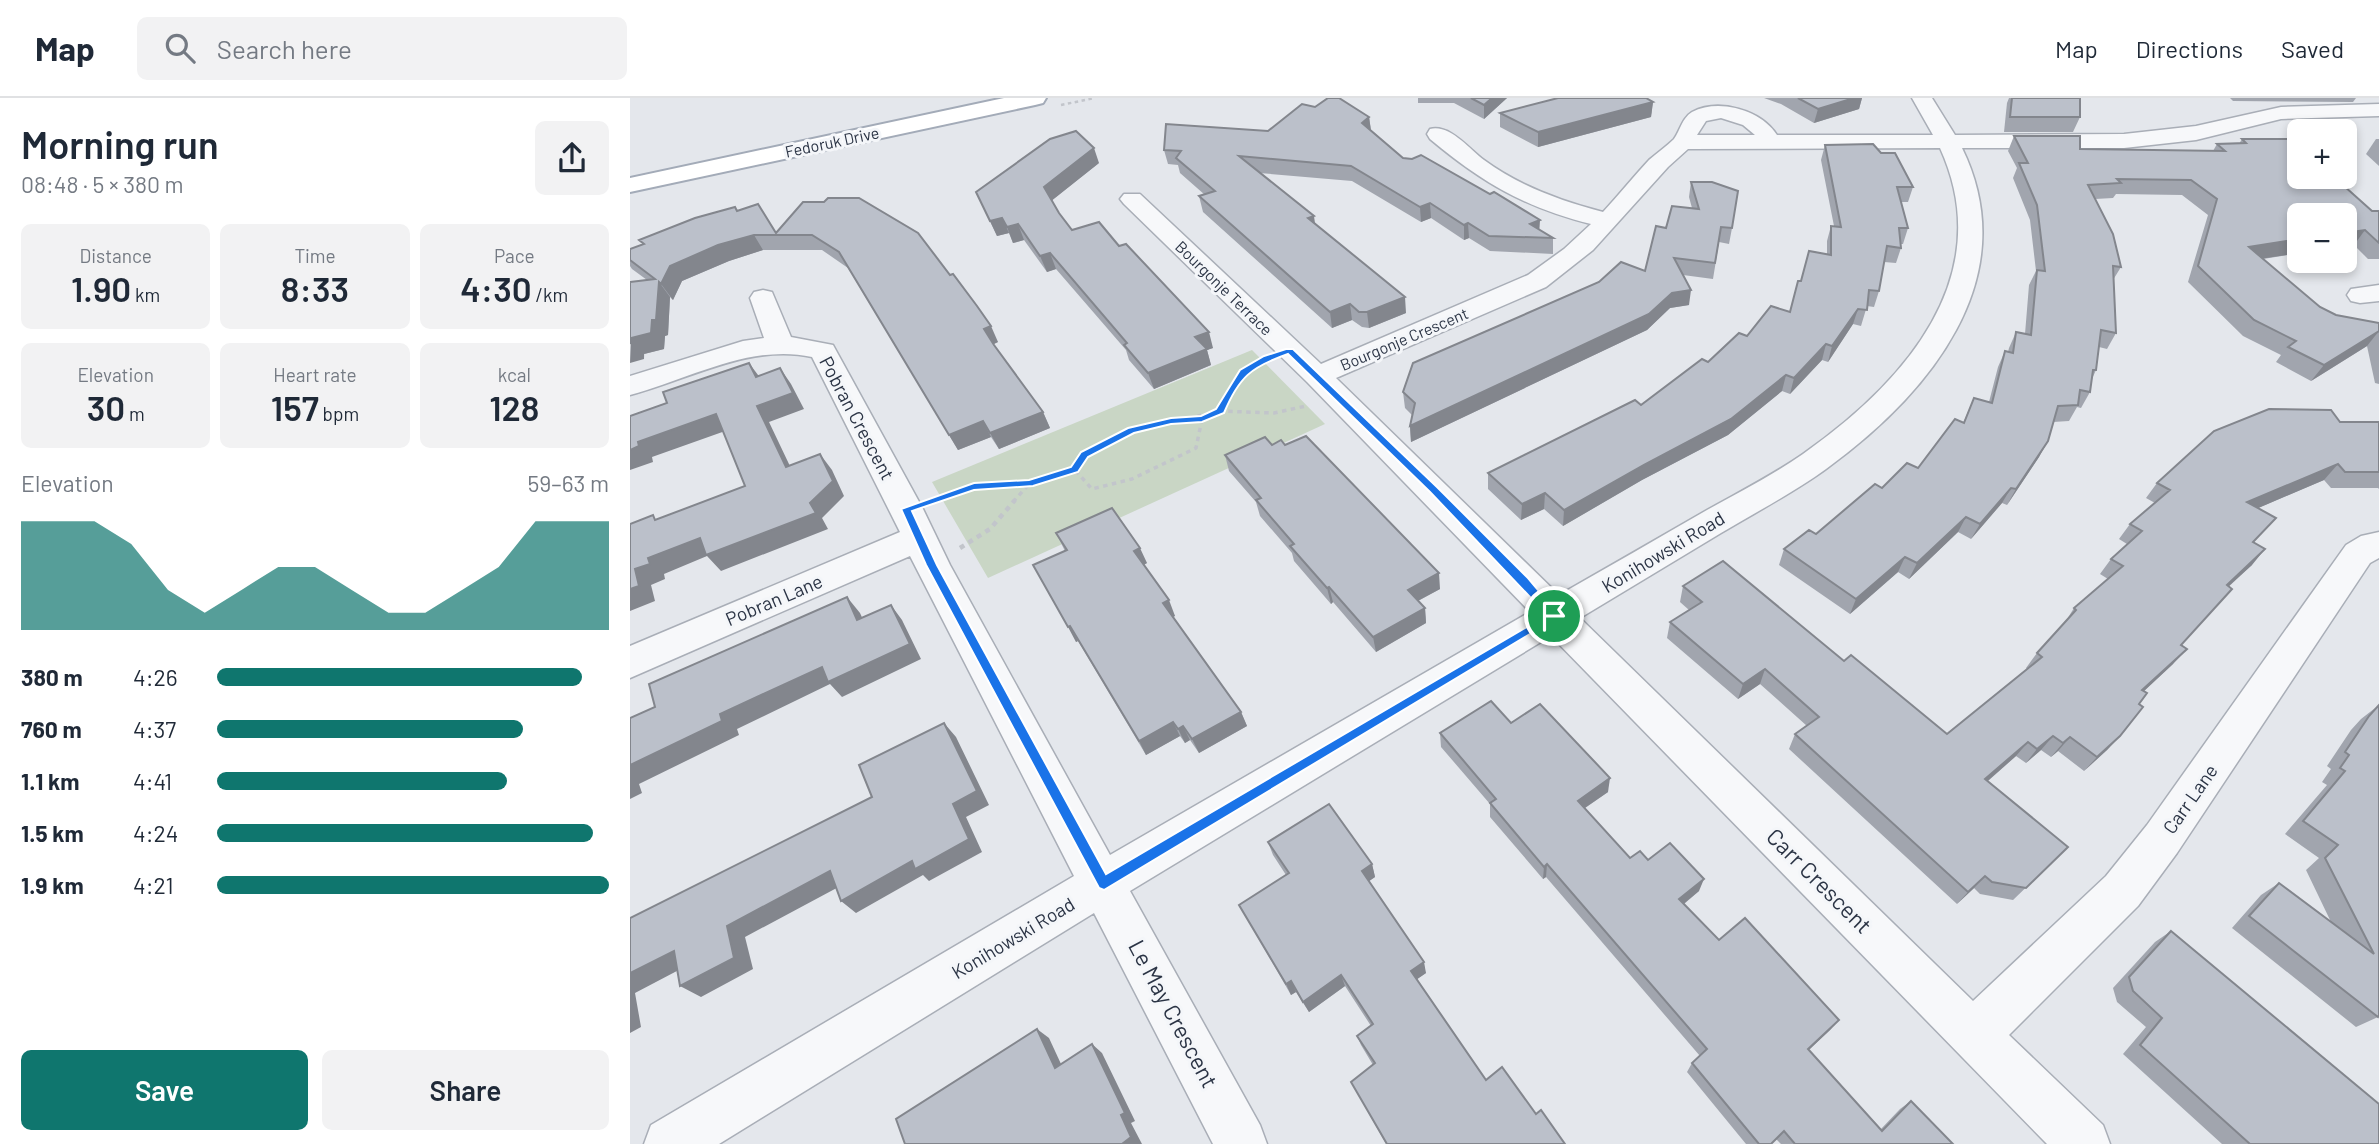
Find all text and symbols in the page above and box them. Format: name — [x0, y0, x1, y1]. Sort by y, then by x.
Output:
search box — [137, 17, 627, 80]
text: Map — [35, 28, 95, 68]
icon: search — [161, 29, 199, 67]
text: Search here — [217, 33, 352, 64]
text: Map — [2055, 34, 2098, 63]
text: Directions — [2136, 34, 2243, 63]
text: Saved — [2281, 34, 2344, 63]
map controls — [2287, 119, 2357, 273]
button: + — [2287, 119, 2357, 189]
text: Morning run — [21, 121, 219, 167]
button: share — [535, 121, 609, 195]
street label: Fedoruk Drive — [783, 122, 881, 161]
text: 08:48 · 5 × 380 m — [21, 170, 184, 198]
button: − — [2287, 203, 2357, 273]
street label: Bourgonje Terrace — [1172, 236, 1277, 339]
text: Distance — [79, 244, 152, 267]
text: Time — [294, 244, 336, 267]
text: Pace — [494, 244, 535, 267]
text: 1.90 — [71, 267, 131, 309]
text: 8:33 — [281, 267, 349, 309]
text: 4:30 — [460, 267, 532, 309]
text: km — [131, 283, 160, 306]
text: /km — [532, 283, 568, 306]
street label: Bourgonje Crescent — [1337, 303, 1471, 374]
street label: Pobran Crescent — [815, 352, 900, 484]
text: Elevation — [77, 363, 154, 386]
text: Heart rate — [273, 363, 357, 386]
text: kcal — [498, 363, 531, 386]
text: 30 — [87, 386, 125, 428]
text: 157 — [271, 386, 319, 428]
text: 128 — [489, 386, 539, 428]
text: m — [125, 402, 145, 425]
text: bpm — [319, 402, 359, 425]
text: Elevation — [21, 469, 114, 497]
text: 59–63 m — [528, 469, 609, 497]
street label: Konihowski Road — [1597, 506, 1728, 597]
street label: Pobran Lane — [722, 569, 826, 630]
pin — [1524, 586, 1584, 646]
icon: arrive — [1535, 597, 1573, 635]
text: 380 m — [21, 663, 83, 691]
text: 4:26 — [133, 663, 178, 691]
text: 760 m — [21, 715, 82, 743]
text: 4:37 — [133, 715, 176, 743]
street label: Carr Lane — [2157, 760, 2222, 838]
text: 1.1 km — [21, 767, 80, 795]
text: 4:41 — [133, 767, 172, 795]
text: 1.5 km — [21, 819, 84, 847]
text: 4:24 — [133, 819, 178, 847]
street label: Carr Crescent — [1761, 822, 1878, 939]
text: 1.9 km — [21, 871, 84, 899]
text: 4:21 — [133, 871, 174, 899]
street label: Konihowski Road — [947, 892, 1078, 983]
street label: Le May Crescent — [1123, 935, 1225, 1092]
button: Save — [21, 1050, 308, 1130]
button: Share — [322, 1050, 609, 1130]

